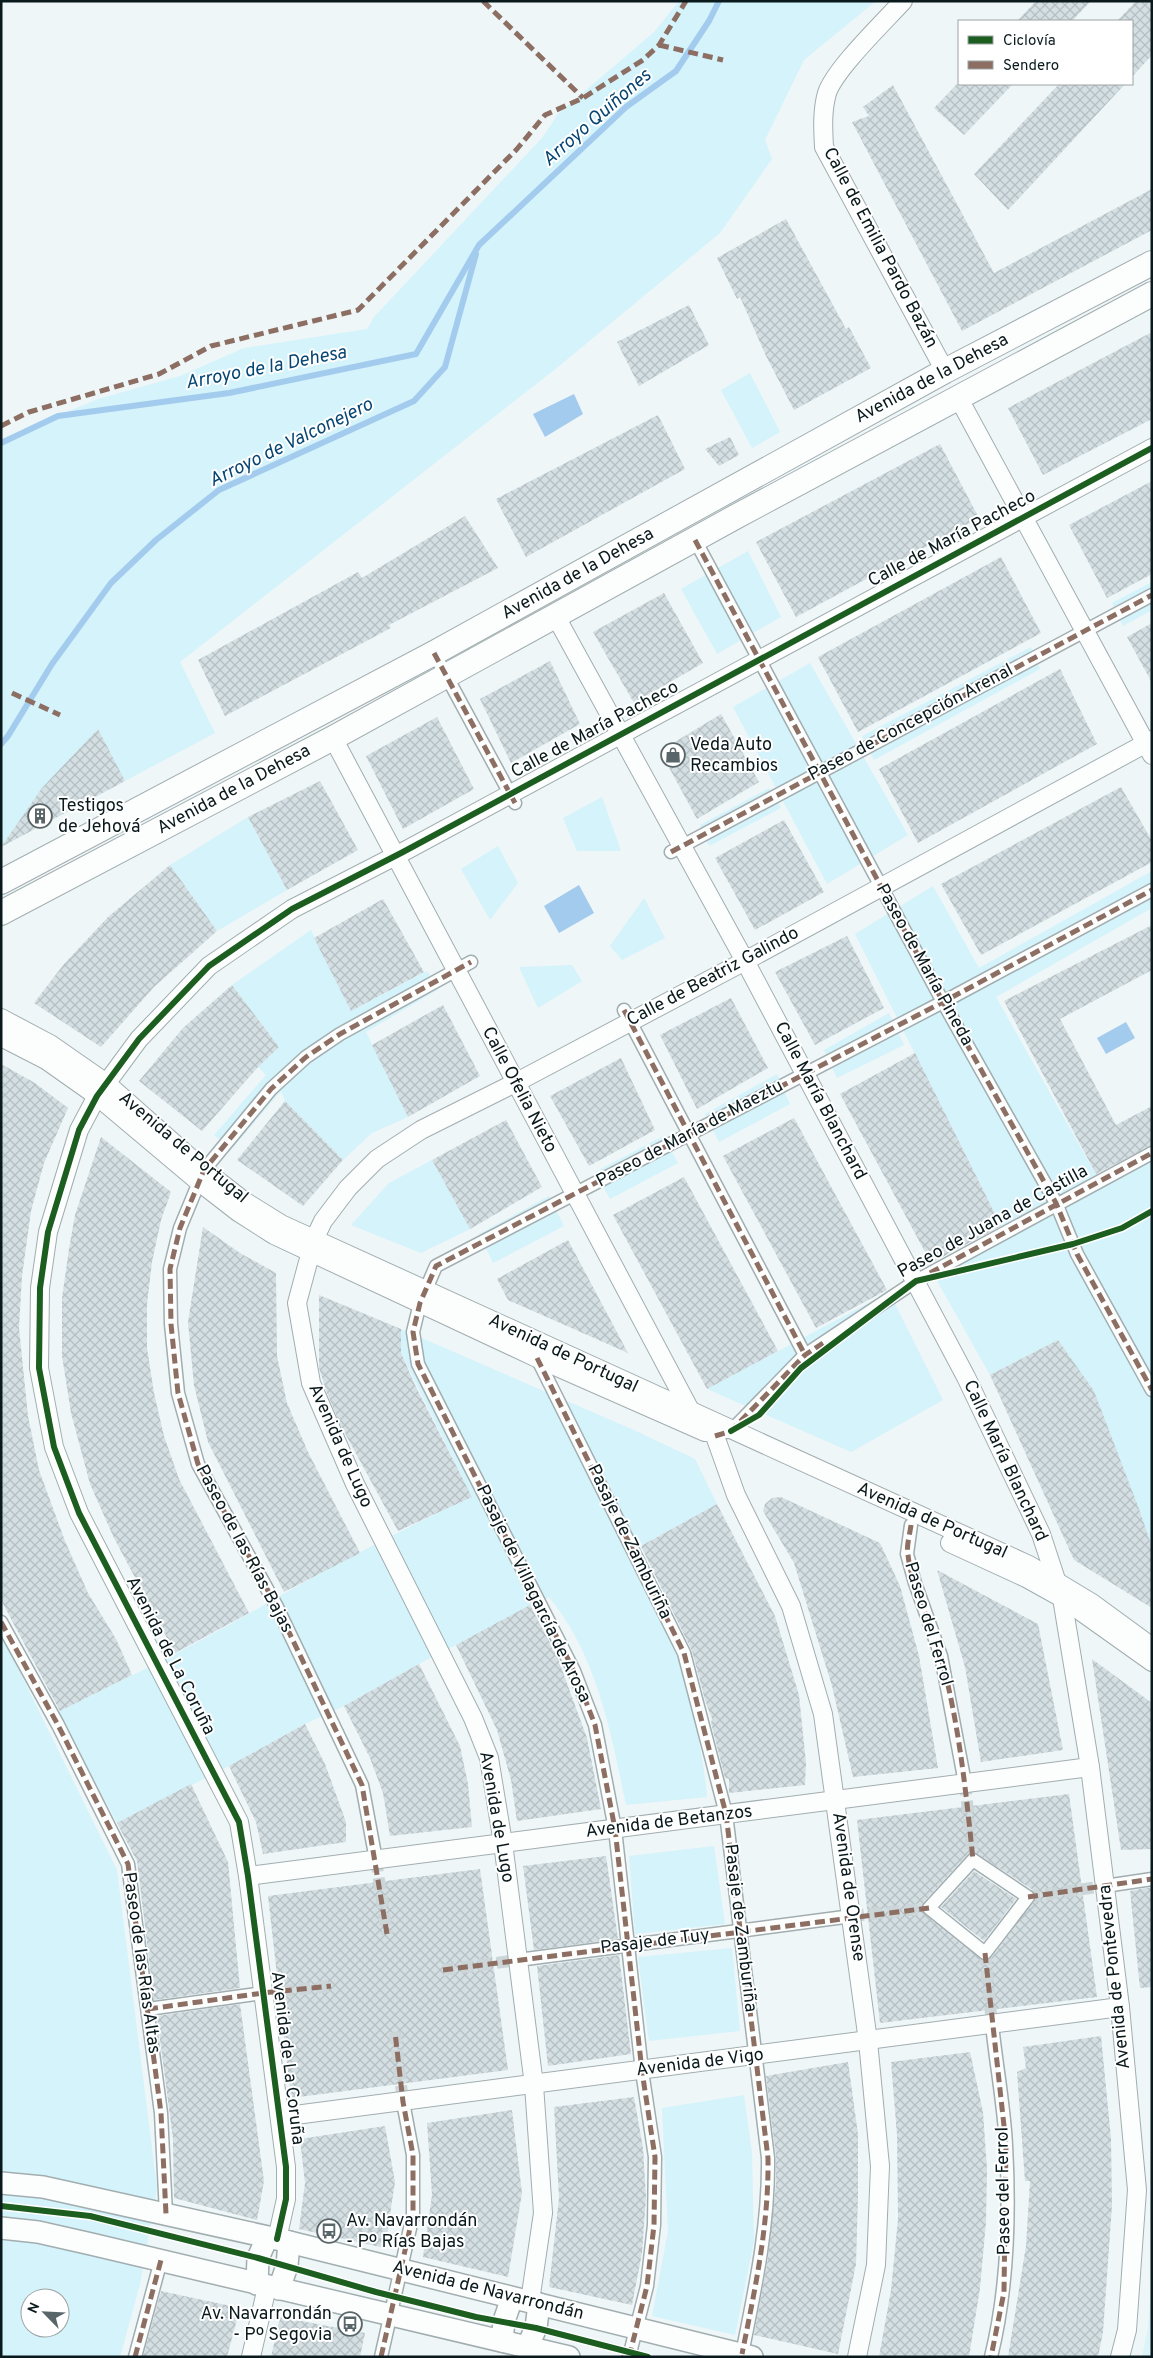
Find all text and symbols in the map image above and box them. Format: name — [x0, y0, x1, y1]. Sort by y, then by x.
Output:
legend — [958, 20, 1133, 85]
text: Ciclovía — [1003, 32, 1056, 51]
text: Sendero — [1003, 57, 1059, 76]
water label: Arroyo Quiñones — [538, 64, 657, 172]
street label: Calle de Emilia Pardo Bazán — [817, 144, 943, 352]
street label: Avenida de la Dehesa — [851, 329, 1013, 429]
water label: Arroyo de la Dehesa — [183, 341, 349, 395]
water label: Arroyo de Valconejero — [205, 393, 378, 493]
street label: Calle de María Pacheco — [864, 485, 1040, 593]
street label: Avenida de la Dehesa — [498, 523, 658, 625]
street label: Paseo de Concepción Arenal — [805, 659, 1017, 787]
street label: Calle de María Pacheco — [507, 676, 683, 784]
place label: Veda Auto Recambios — [690, 734, 778, 778]
street label: Avenida de la Dehesa — [153, 740, 315, 840]
shop icon: Veda Auto Recambios — [660, 742, 686, 768]
place label: Testigos de Jehová — [58, 795, 141, 839]
building icon: Testigos de Jehová — [27, 803, 53, 829]
street label: Paseo de María Pineda — [870, 880, 978, 1050]
street label: Calle de Beatriz Galindo — [623, 922, 803, 1032]
street label: Calle María Blanchard — [769, 1018, 871, 1184]
street label: Calle Ofelia Nieto — [476, 1023, 562, 1157]
street label: Paseo de María de Maeztu — [592, 1075, 788, 1193]
street label: Avenida de Portugal — [113, 1087, 253, 1209]
street label: Paseo de Juana de Castilla — [894, 1160, 1092, 1284]
street label: Avenida de Portugal — [485, 1309, 641, 1399]
street label: Calle María Blanchard — [957, 1377, 1053, 1545]
street label: Avenida de Lugo — [302, 1381, 378, 1511]
street label: Paseo de las Rías Bajas — [190, 1461, 298, 1637]
street label: Pasaje de Zamburiña — [582, 1461, 676, 1623]
street label: Avenida de Portugal — [853, 1477, 1011, 1565]
street label: Pasaje de Villagarcía de Arosa — [470, 1481, 596, 1707]
street label: Paseo del Ferrol — [898, 1559, 958, 1689]
street label: Avenida de La Coruña — [120, 1573, 220, 1739]
street label: Avenida de Lugo — [473, 1749, 519, 1885]
street label: Avenida de Betanzos — [584, 1800, 754, 1844]
street label: Avenida de Orense — [826, 1811, 870, 1963]
street label: Pasaje de Zamburiña — [718, 1843, 762, 2013]
street label: Paseo de las Rías Altas — [117, 1871, 165, 2055]
street label: Avenida de Pontevedra — [1094, 1884, 1136, 2070]
street label: Pasaje de Tuy — [599, 1924, 711, 1960]
street label: Avenida de La Coruña — [265, 1970, 309, 2146]
street label: Avenida de Vigo — [635, 2044, 765, 2082]
street label: Paseo del Ferrol — [991, 2127, 1017, 2255]
place label: Av. Navarrondán - Pº Rías Bajas — [346, 2210, 477, 2254]
bus stop icon: Av. Navarrondán - Pº Rías Bajas — [316, 2218, 342, 2244]
street label: Avenida de Navarrondán — [390, 2256, 586, 2326]
north arrow — [20, 2288, 70, 2338]
text: N — [25, 2300, 44, 2316]
place label: Av. Navarrondán - Pº Segovia — [201, 2303, 332, 2347]
bus stop icon: Av. Navarrondán - Pº Segovia — [337, 2311, 363, 2337]

